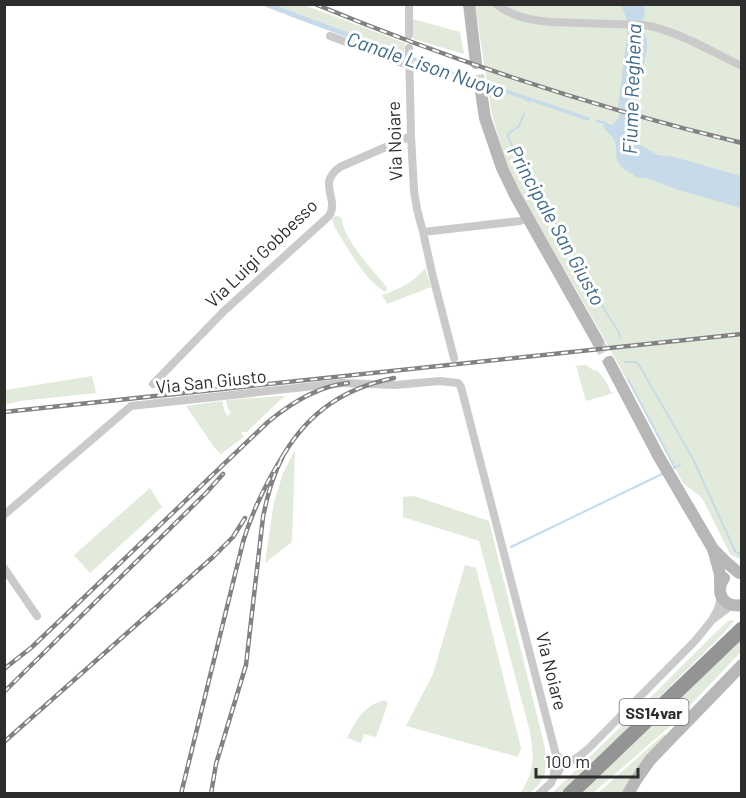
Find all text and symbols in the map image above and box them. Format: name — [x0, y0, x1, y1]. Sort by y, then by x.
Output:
water label: Fiume Reghena — [617, 23, 645, 155]
water label: Canale Lison Nuovo — [344, 26, 508, 102]
street label: Via Noiare — [382, 101, 406, 181]
water label: Principale San Giusto — [503, 141, 611, 309]
street label: Via Luigi Gobbesso — [201, 194, 321, 312]
street label: Via San Giusto — [155, 364, 267, 398]
street label: Via Noiare — [532, 630, 572, 712]
road number: SS14var — [620, 699, 688, 725]
scale bar — [536, 741, 638, 779]
text: 100 m — [545, 750, 590, 772]

